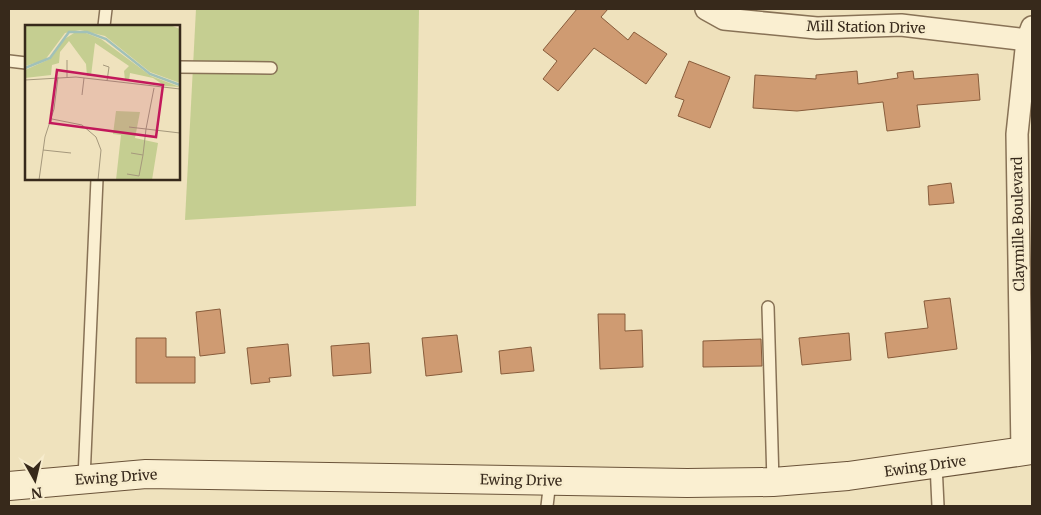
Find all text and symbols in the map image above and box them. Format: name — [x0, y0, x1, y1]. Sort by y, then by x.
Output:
street label: Mill Station Drive — [807, 17, 925, 37]
inset map — [25, 25, 180, 180]
street label: Claymille Boulevard — [1008, 156, 1028, 291]
street label: Ewing Drive — [883, 451, 967, 481]
north arrow — [10, 455, 60, 505]
street label: Ewing Drive — [74, 465, 158, 489]
street label: Ewing Drive — [480, 470, 562, 490]
text: N — [30, 483, 44, 503]

